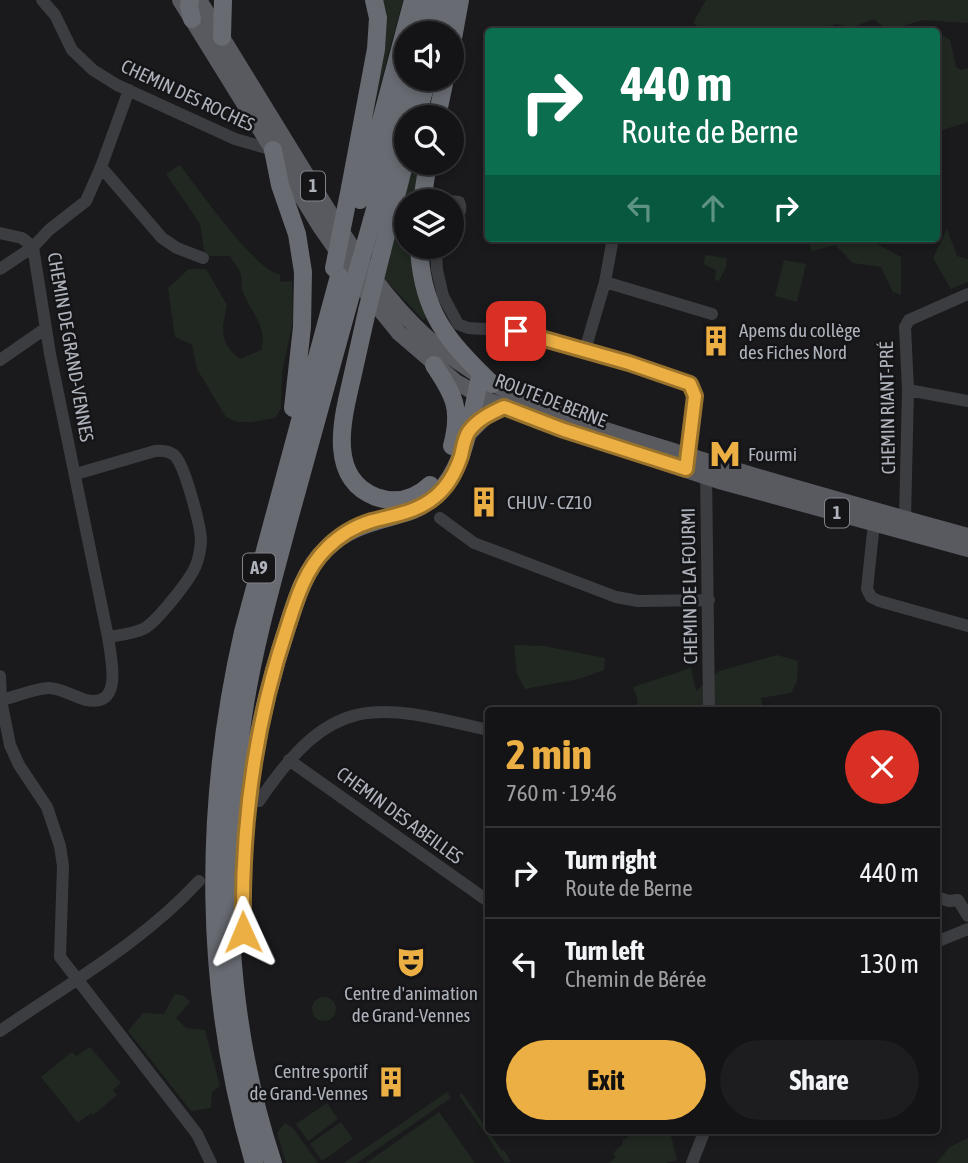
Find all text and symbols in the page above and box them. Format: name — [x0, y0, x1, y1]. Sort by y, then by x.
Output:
map controls — [394, 21, 464, 259]
button: sound — [394, 21, 464, 91]
street label: CHEMIN DES ROCHES — [118, 55, 258, 136]
text: 440 m — [621, 55, 732, 111]
icon: right — [506, 56, 597, 147]
button: search — [394, 105, 464, 175]
text: Route de Berne — [621, 113, 799, 150]
road number: 1 — [301, 172, 325, 201]
button: layers — [394, 189, 464, 259]
icon: left — [621, 189, 659, 227]
icon: ahead — [694, 189, 732, 227]
icon: right — [767, 189, 805, 227]
street label: CHEMIN DE GRAND-VENNES — [44, 251, 98, 443]
pin — [486, 301, 546, 361]
icon: arrive — [497, 312, 535, 350]
place label: Apems du collège des Fiches Nord — [739, 319, 861, 363]
building icon: Apems du collège des Fiches Nord — [699, 324, 733, 358]
street label: CHEMIN RIANT-PRÉ — [875, 341, 899, 475]
street label: ROUTE DE BERNE — [492, 369, 610, 431]
metro station icon: Fourmi — [708, 437, 742, 471]
place label: Fourmi — [748, 443, 797, 465]
building icon: CHUV - CZ10 — [467, 485, 501, 519]
place label: CHUV - CZ10 — [507, 491, 592, 513]
road number: 1 — [825, 499, 849, 528]
street label: CHEMIN DE LA FOURMI — [677, 507, 701, 665]
road number: A9 — [243, 554, 275, 582]
text: 2 min — [506, 730, 592, 778]
button: close — [845, 730, 919, 804]
street label: CHEMIN DES ABEILLES — [333, 762, 467, 868]
text: 760 m · 19:46 — [506, 780, 617, 806]
text: Turn right — [565, 845, 656, 875]
icon: right — [506, 854, 544, 892]
text: 440 m — [860, 858, 919, 888]
text: Route de Berne — [565, 875, 693, 901]
position arrow — [206, 895, 280, 969]
text: Turn left — [565, 936, 645, 966]
theatre icon: Centre d'animation de Grand-Vennes — [394, 945, 428, 979]
icon: left — [506, 945, 544, 983]
text: 130 m — [860, 949, 919, 979]
text: Chemin de Bérée — [565, 966, 707, 992]
place label: Centre d'animation de Grand-Vennes — [344, 982, 478, 1026]
button: Exit — [506, 1040, 706, 1120]
button: Share — [720, 1040, 919, 1120]
place label: Centre sportif de Grand-Vennes — [250, 1060, 368, 1104]
building icon: Centre sportif de Grand-Vennes — [374, 1065, 408, 1099]

